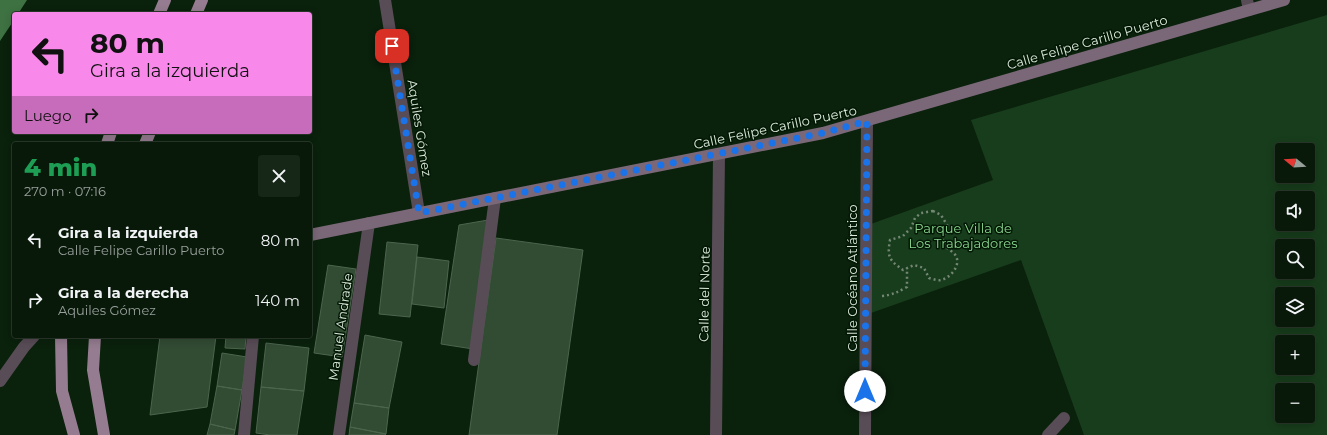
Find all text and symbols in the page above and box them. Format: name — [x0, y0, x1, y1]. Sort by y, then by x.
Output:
street label: Calle Felipe Carillo Puerto — [1005, 11, 1169, 73]
text: 80 m — [90, 26, 165, 60]
icon: left — [24, 28, 76, 80]
pin — [375, 29, 409, 63]
icon: arrive — [381, 35, 403, 57]
text: Gira a la izquierda — [90, 60, 250, 82]
street label: Aquiles Gómez — [404, 78, 436, 178]
street label: Calle Felipe Carillo Puerto — [692, 102, 858, 152]
icon: right — [80, 104, 102, 126]
text: Luego — [24, 106, 72, 125]
north arrow — [1275, 143, 1315, 183]
map controls — [1275, 143, 1315, 423]
text: 4 min — [24, 153, 97, 182]
button: close — [258, 155, 300, 197]
text: 270 m · 07:16 — [24, 183, 106, 199]
button: sound — [1275, 191, 1315, 231]
street label: Calle Océano Atlántico — [844, 204, 860, 352]
park label: Parque Villa de Los Trabajadores — [909, 220, 1017, 251]
text: Gira a la izquierda — [58, 223, 198, 242]
icon: left — [24, 229, 46, 251]
text: 80 m — [261, 231, 300, 250]
button: search — [1275, 239, 1315, 279]
text: Calle Felipe Carillo Puerto — [58, 242, 224, 258]
street label: Calle del Norte — [695, 246, 713, 342]
street label: Manuel Andrade — [325, 272, 355, 382]
text: Gira a la derecha — [58, 283, 189, 302]
button: layers — [1275, 287, 1315, 327]
icon: right — [24, 289, 46, 311]
text: 140 m — [255, 291, 300, 310]
text: Aquiles Gómez — [58, 302, 156, 318]
button: + — [1275, 335, 1315, 375]
position arrow — [844, 370, 886, 412]
button: − — [1275, 383, 1315, 423]

